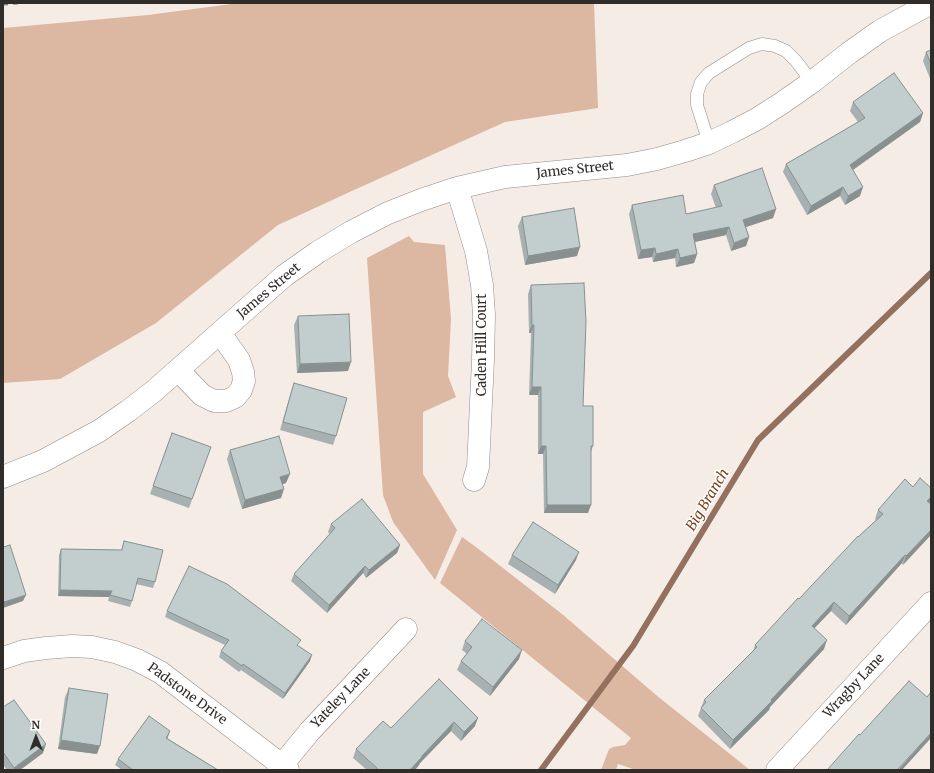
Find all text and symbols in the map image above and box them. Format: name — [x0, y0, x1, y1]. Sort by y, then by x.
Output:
street label: James Street — [535, 158, 615, 182]
street label: James Street — [234, 260, 304, 322]
street label: Caden Hill Court — [474, 294, 490, 396]
water label: Big Branch — [683, 466, 733, 534]
street label: Wragby Lane — [820, 651, 888, 721]
street label: Padstone Drive — [144, 660, 230, 728]
street label: Yateley Lane — [308, 664, 374, 732]
north arrow — [16, 717, 56, 757]
text: N — [31, 718, 40, 732]

